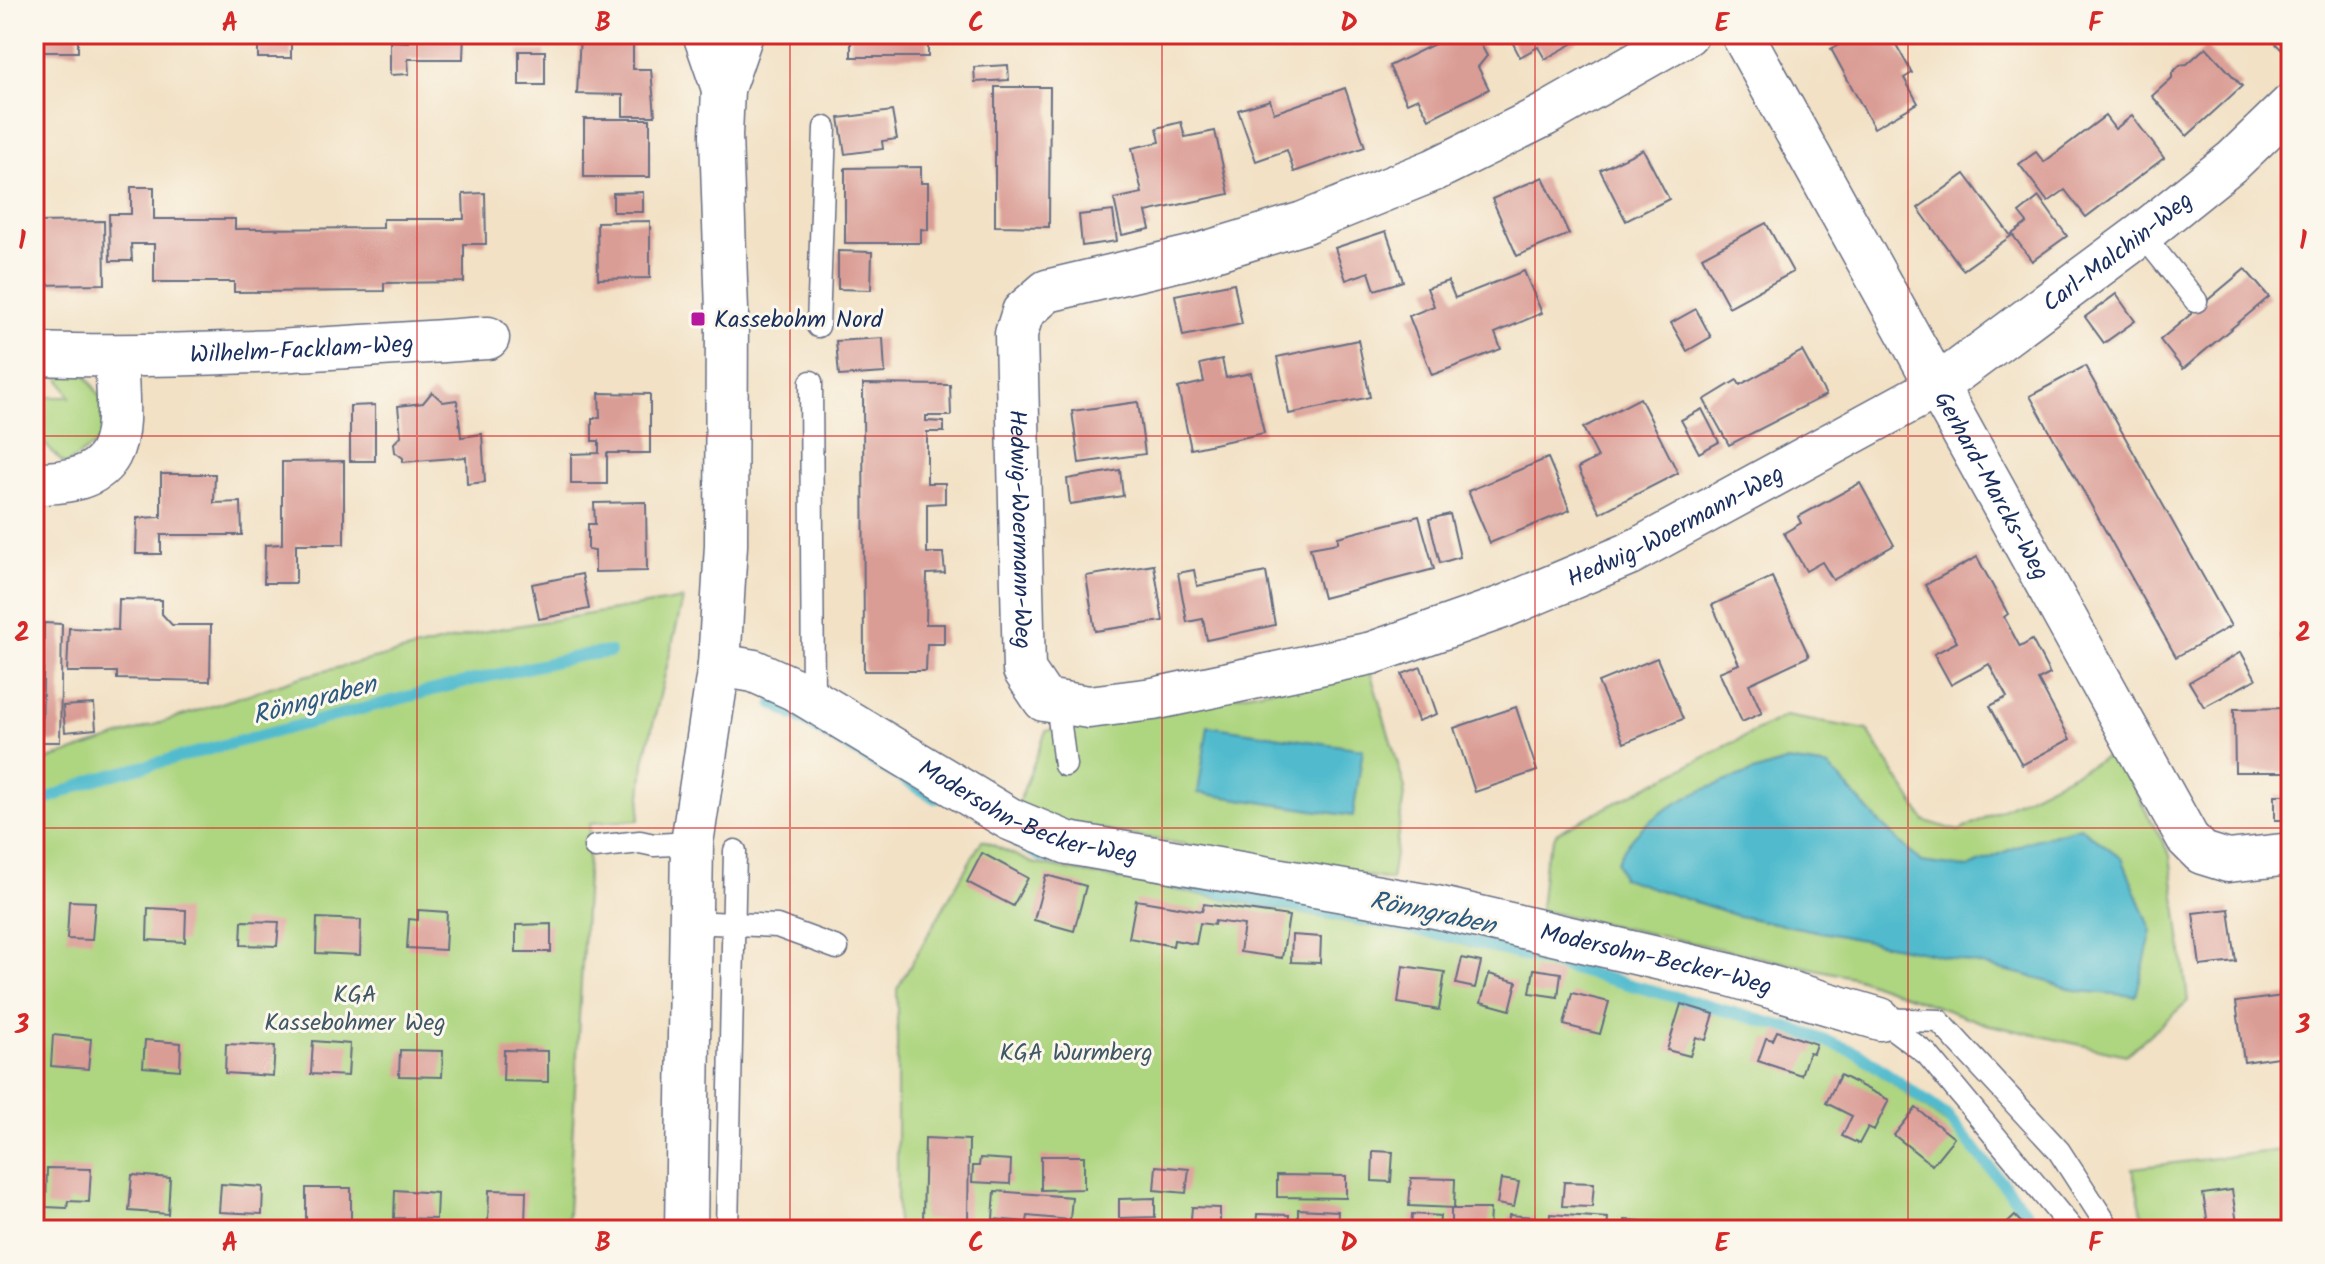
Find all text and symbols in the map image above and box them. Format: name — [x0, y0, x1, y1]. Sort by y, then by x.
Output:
text: A — [222, 3, 238, 45]
text: B — [595, 3, 611, 45]
text: C — [968, 3, 984, 45]
text: D — [1340, 3, 1358, 45]
text: E — [1715, 3, 1731, 45]
text: F — [2088, 3, 2104, 45]
street label: Carl-Malchin-Weg — [2034, 182, 2202, 323]
text: 1 — [18, 221, 26, 263]
text: 1 — [2299, 221, 2307, 263]
place label: Kassebohm Nord — [714, 301, 884, 340]
marker: Kassebohm Nord — [689, 310, 707, 328]
street label: Wilhelm-Facklam-Weg — [189, 325, 415, 375]
street label: Gerhard-Marcks-Weg — [1923, 384, 2059, 588]
street label: Hedwig-Woermann-Weg — [997, 409, 1041, 650]
street label: Hedwig-Woermann-Weg — [1561, 455, 1792, 599]
text: 2 — [14, 613, 30, 655]
text: 2 — [2295, 613, 2311, 655]
water label: Rönngraben — [248, 664, 383, 738]
street label: Modersohn-Becker-Weg — [910, 750, 1140, 876]
water label: Rönngraben — [1366, 880, 1501, 948]
street label: Modersohn-Becker-Weg — [1536, 914, 1776, 1007]
park label: KGA Kassebohmer Weg — [264, 976, 446, 1043]
text: 3 — [14, 1005, 29, 1047]
text: 3 — [2295, 1005, 2310, 1047]
park label: KGA Wurmberg — [999, 1034, 1153, 1073]
text: A — [222, 1223, 238, 1264]
text: B — [595, 1223, 611, 1264]
text: C — [968, 1223, 984, 1264]
text: D — [1340, 1223, 1358, 1264]
text: E — [1715, 1223, 1731, 1264]
text: F — [2088, 1223, 2104, 1264]

